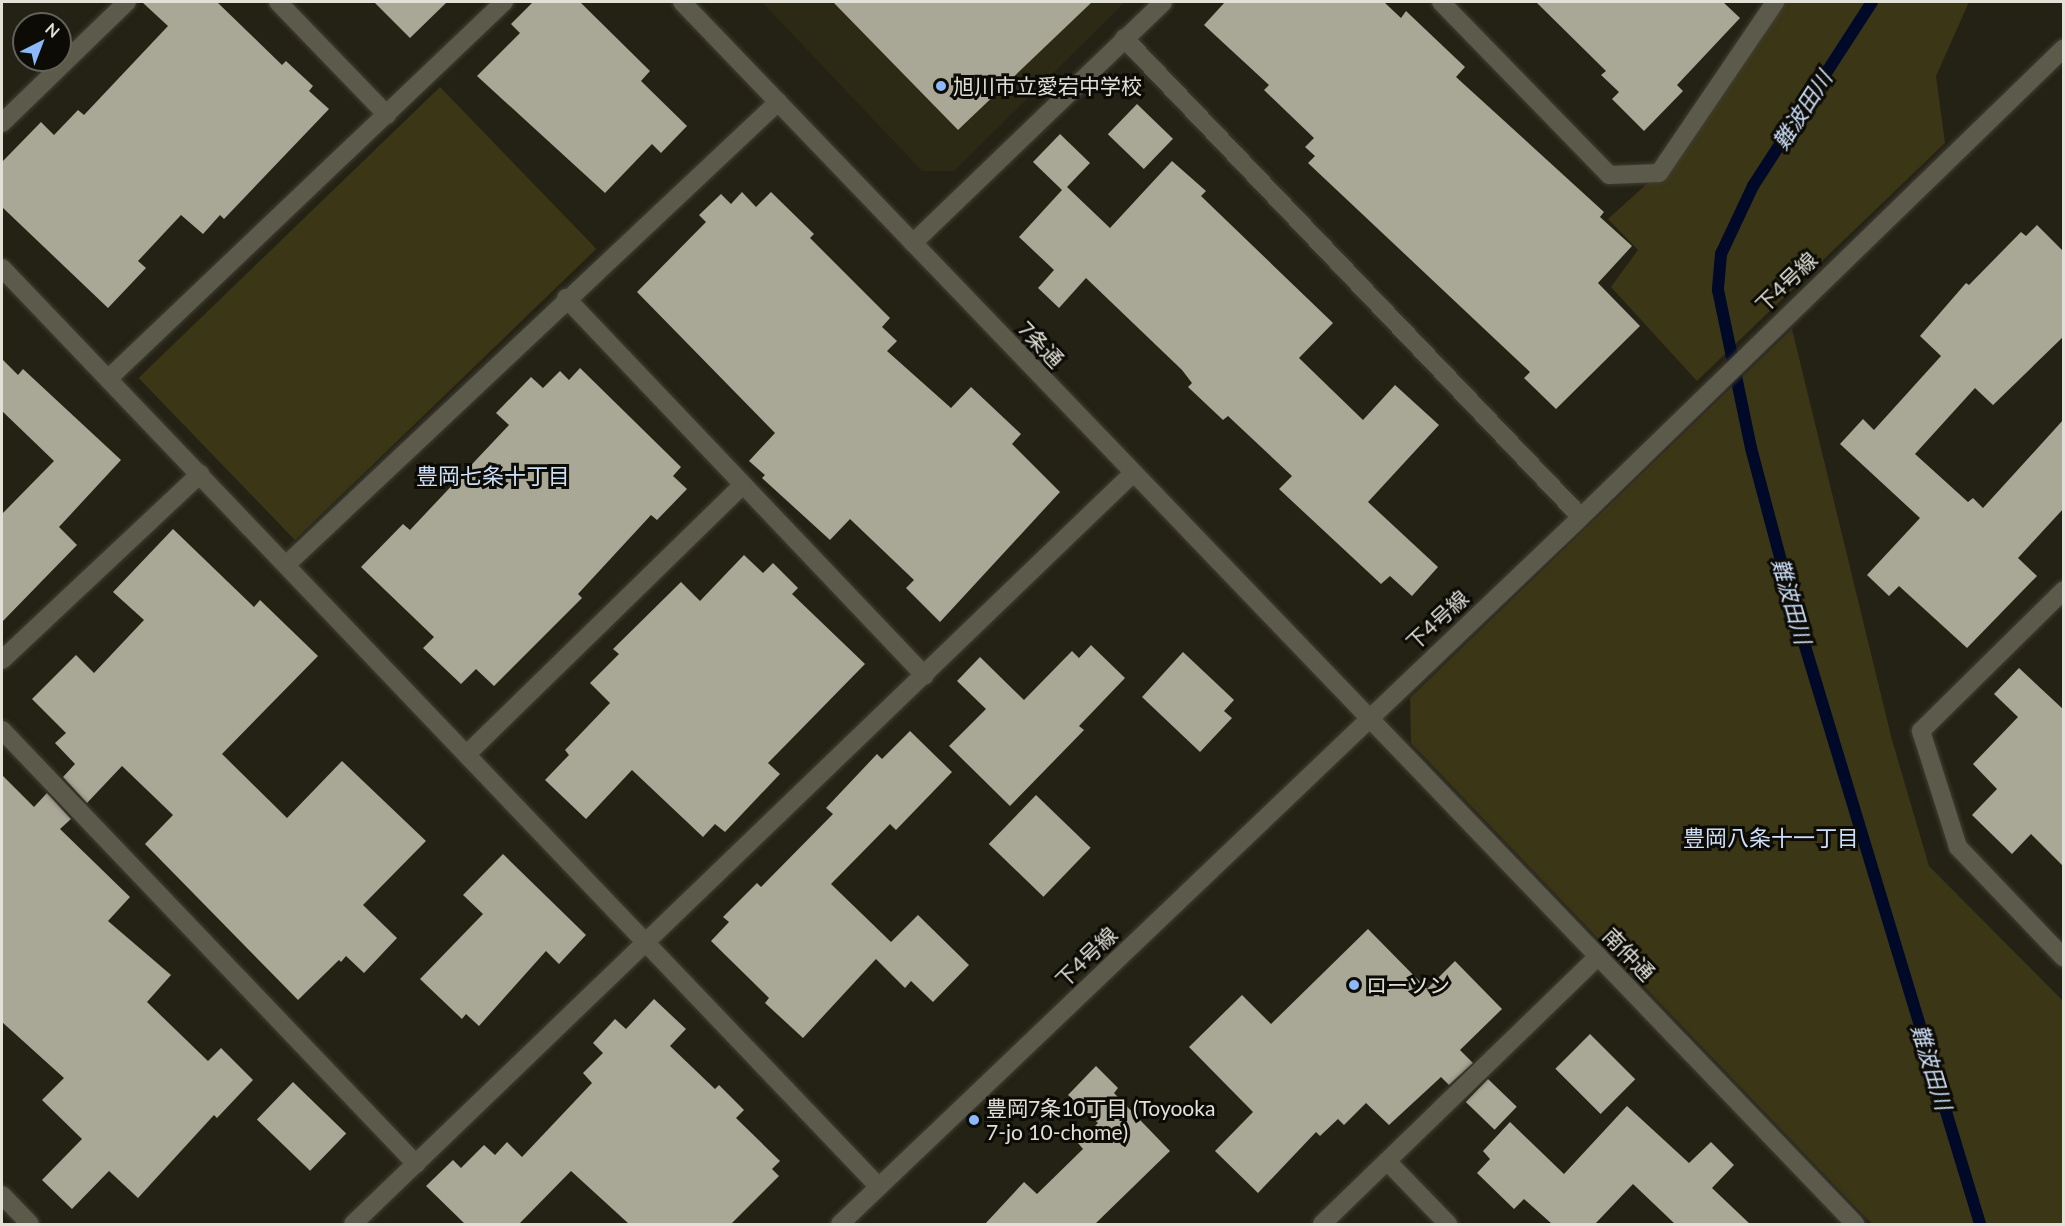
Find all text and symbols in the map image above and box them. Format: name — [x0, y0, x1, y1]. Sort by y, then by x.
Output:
north arrow — [12, 12, 72, 72]
text: N — [42, 19, 64, 41]
water label: 難波田川 — [1767, 66, 1837, 154]
place label: 旭川市立愛宕中学校 — [953, 73, 1142, 99]
marker: 旭川市立愛宕中学校 — [934, 79, 948, 93]
street label: 下4号線 — [1750, 247, 1822, 317]
street label: 7条通 — [1013, 316, 1069, 372]
district label: 豊岡七条十丁目 — [416, 463, 570, 489]
water label: 難波田川 — [1767, 555, 1817, 647]
street label: 下4号線 — [1401, 585, 1473, 655]
district label: 豊岡八条十一丁目 — [1683, 825, 1859, 851]
street label: 下4号線 — [1050, 922, 1122, 992]
street label: 南仲通 — [1598, 923, 1660, 985]
place label: ローソン — [1366, 972, 1450, 998]
marker: ローソン — [1347, 978, 1361, 992]
water label: 難波田川 — [1907, 1021, 1957, 1113]
place label: 豊岡7条10丁目 (Toyooka 7-jo 10-chome) — [986, 1095, 1215, 1145]
marker: 豊岡7条10丁目 (Toyooka 7-jo 10-chome) — [967, 1113, 981, 1127]

